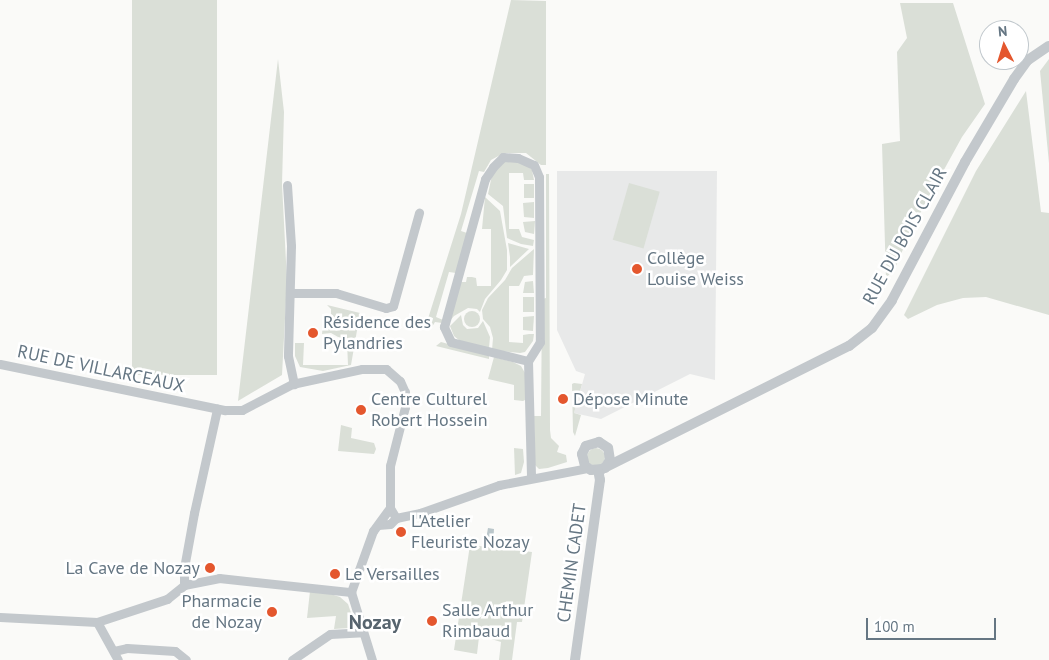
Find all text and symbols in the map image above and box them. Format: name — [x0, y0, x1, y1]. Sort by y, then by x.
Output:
north arrow — [979, 20, 1029, 70]
text: N — [997, 22, 1008, 40]
street label: RUE DU BOIS CLAIR — [858, 164, 952, 308]
place label: Collège Louise Weiss — [647, 248, 744, 290]
marker: Collège Louise Weiss — [631, 263, 643, 275]
place label: Résidence des Pylandries — [323, 312, 431, 354]
marker: Résidence des Pylandries — [307, 327, 319, 339]
street label: RUE DE VILLARCEAUX — [15, 341, 187, 397]
place label: Dépose Minute — [573, 388, 688, 410]
place label: Centre Culturel Robert Hossein — [371, 389, 488, 432]
marker: Dépose Minute — [557, 393, 569, 405]
marker: Centre Culturel Robert Hossein — [355, 404, 367, 416]
street label: CHEMIN CADET — [553, 502, 591, 624]
place label: L'Atelier Fleuriste Nozay — [411, 511, 530, 554]
marker: L'Atelier Fleuriste Nozay — [395, 526, 407, 538]
place label: La Cave de Nozay — [66, 557, 200, 579]
marker: La Cave de Nozay — [204, 562, 216, 574]
place label: Le Versailles — [345, 563, 440, 585]
marker: Le Versailles — [329, 568, 341, 580]
place label: Pharmacie de Nozay — [181, 591, 262, 634]
place label: Salle Arthur Rimbaud — [442, 600, 534, 642]
marker: Pharmacie de Nozay — [266, 606, 278, 618]
scale bar — [869, 608, 999, 640]
district label: Nozay — [349, 610, 401, 634]
marker: Salle Arthur Rimbaud — [426, 615, 438, 627]
text: 100 m — [874, 617, 915, 636]

